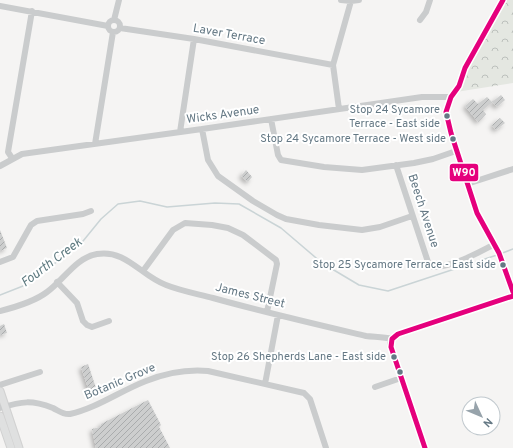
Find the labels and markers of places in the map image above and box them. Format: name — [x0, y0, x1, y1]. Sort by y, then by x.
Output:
place label: Stop 24 Sycamore Terrace - East side — [349, 103, 440, 131]
marker: Stop 24 Sycamore Terrace - East side — [442, 111, 452, 121]
place label: Stop 24 Sycamore Terrace - West side — [260, 132, 446, 146]
marker: Stop 24 Sycamore Terrace - West side — [448, 134, 458, 144]
place label: Stop 25 Sycamore Terrace - East side — [312, 258, 496, 272]
marker: Stop 25 Sycamore Terrace - East side — [498, 260, 508, 270]
place label: Stop 26 Shepherds Lane - East side — [211, 350, 386, 364]
marker: Stop 26 Shepherds Lane - East side — [389, 352, 399, 362]
unlabelled marker — [395, 367, 405, 377]

